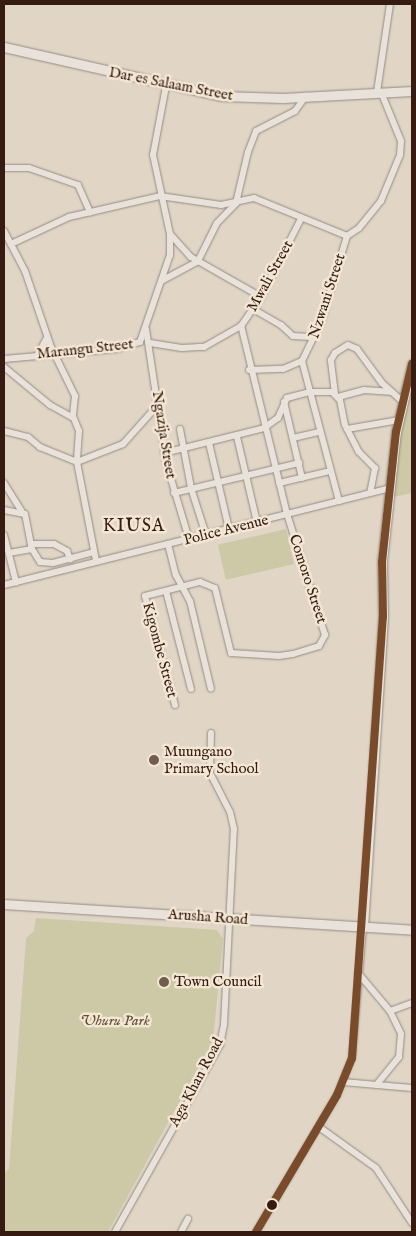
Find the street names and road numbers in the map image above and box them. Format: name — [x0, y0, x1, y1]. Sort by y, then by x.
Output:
street label: Dar es Salaam Street — [107, 63, 235, 105]
street label: Mwali Street — [243, 237, 297, 315]
street label: Nzwani Street — [305, 251, 349, 341]
street label: Marangu Street — [36, 335, 134, 363]
street label: Ngazija Street — [148, 390, 180, 480]
street label: Police Avenue — [182, 511, 270, 549]
street label: Comoro Street — [285, 532, 331, 626]
street label: Kigombe Street — [139, 600, 181, 700]
street label: Arusha Road — [167, 905, 249, 929]
street label: Aga Khan Road — [165, 1034, 227, 1130]

